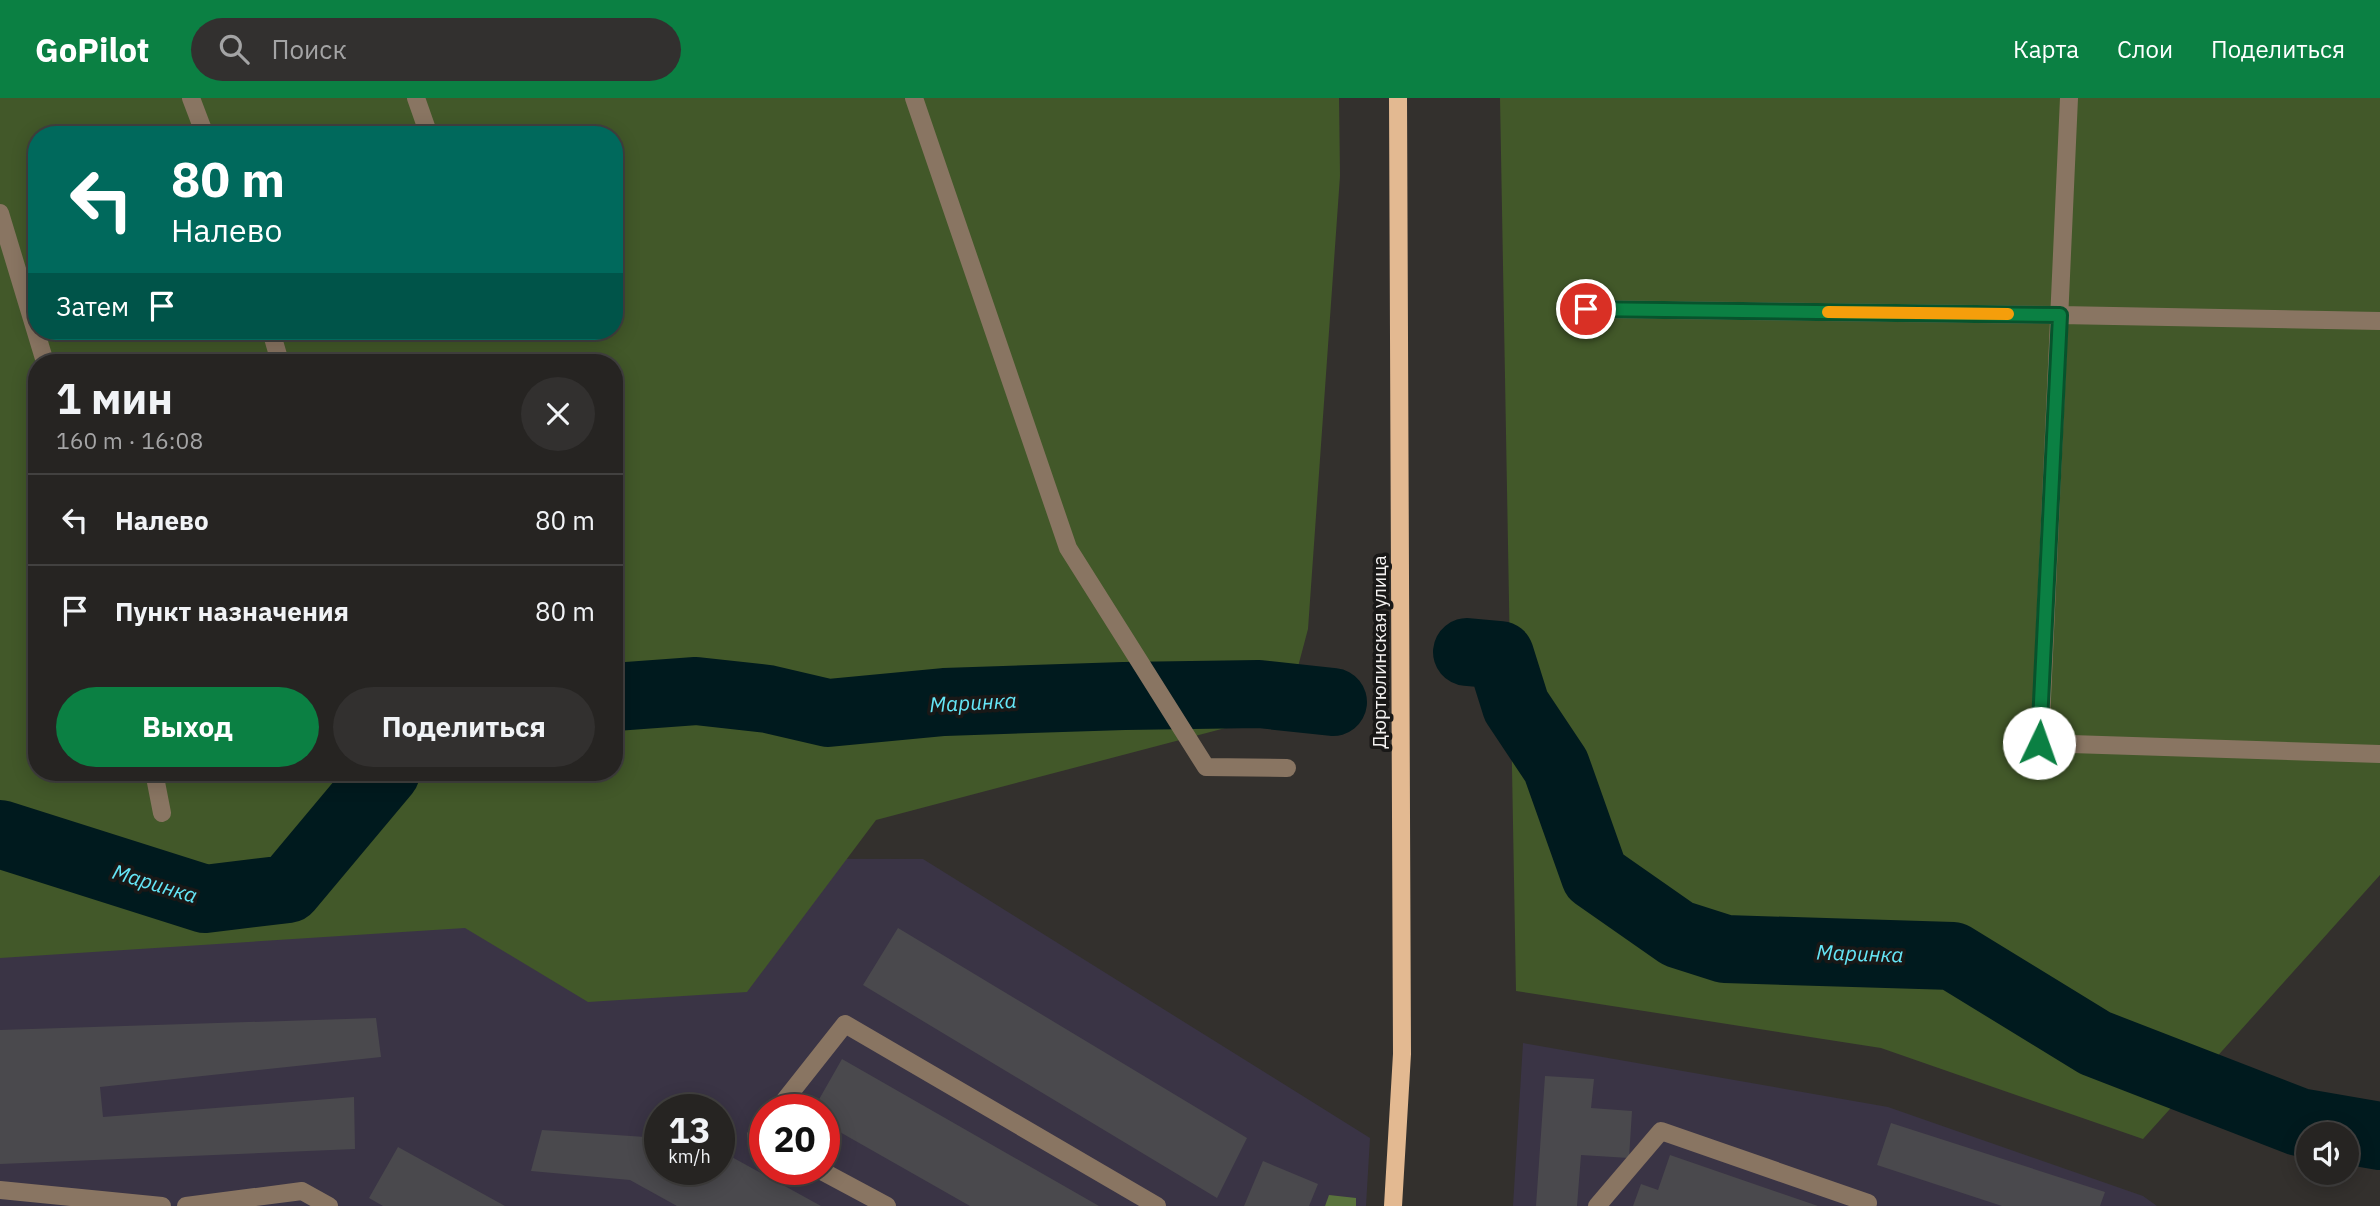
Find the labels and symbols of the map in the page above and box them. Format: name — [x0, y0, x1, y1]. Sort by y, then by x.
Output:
pin — [1556, 279, 1616, 339]
street label: Дюртюлинская улица — [1367, 555, 1391, 749]
water label: Маринка — [929, 686, 1017, 718]
position arrow — [2002, 706, 2076, 780]
water label: Маринка — [109, 857, 201, 909]
water label: Маринка — [1816, 937, 1904, 969]
speed limit sign: 20 — [749, 1094, 840, 1185]

